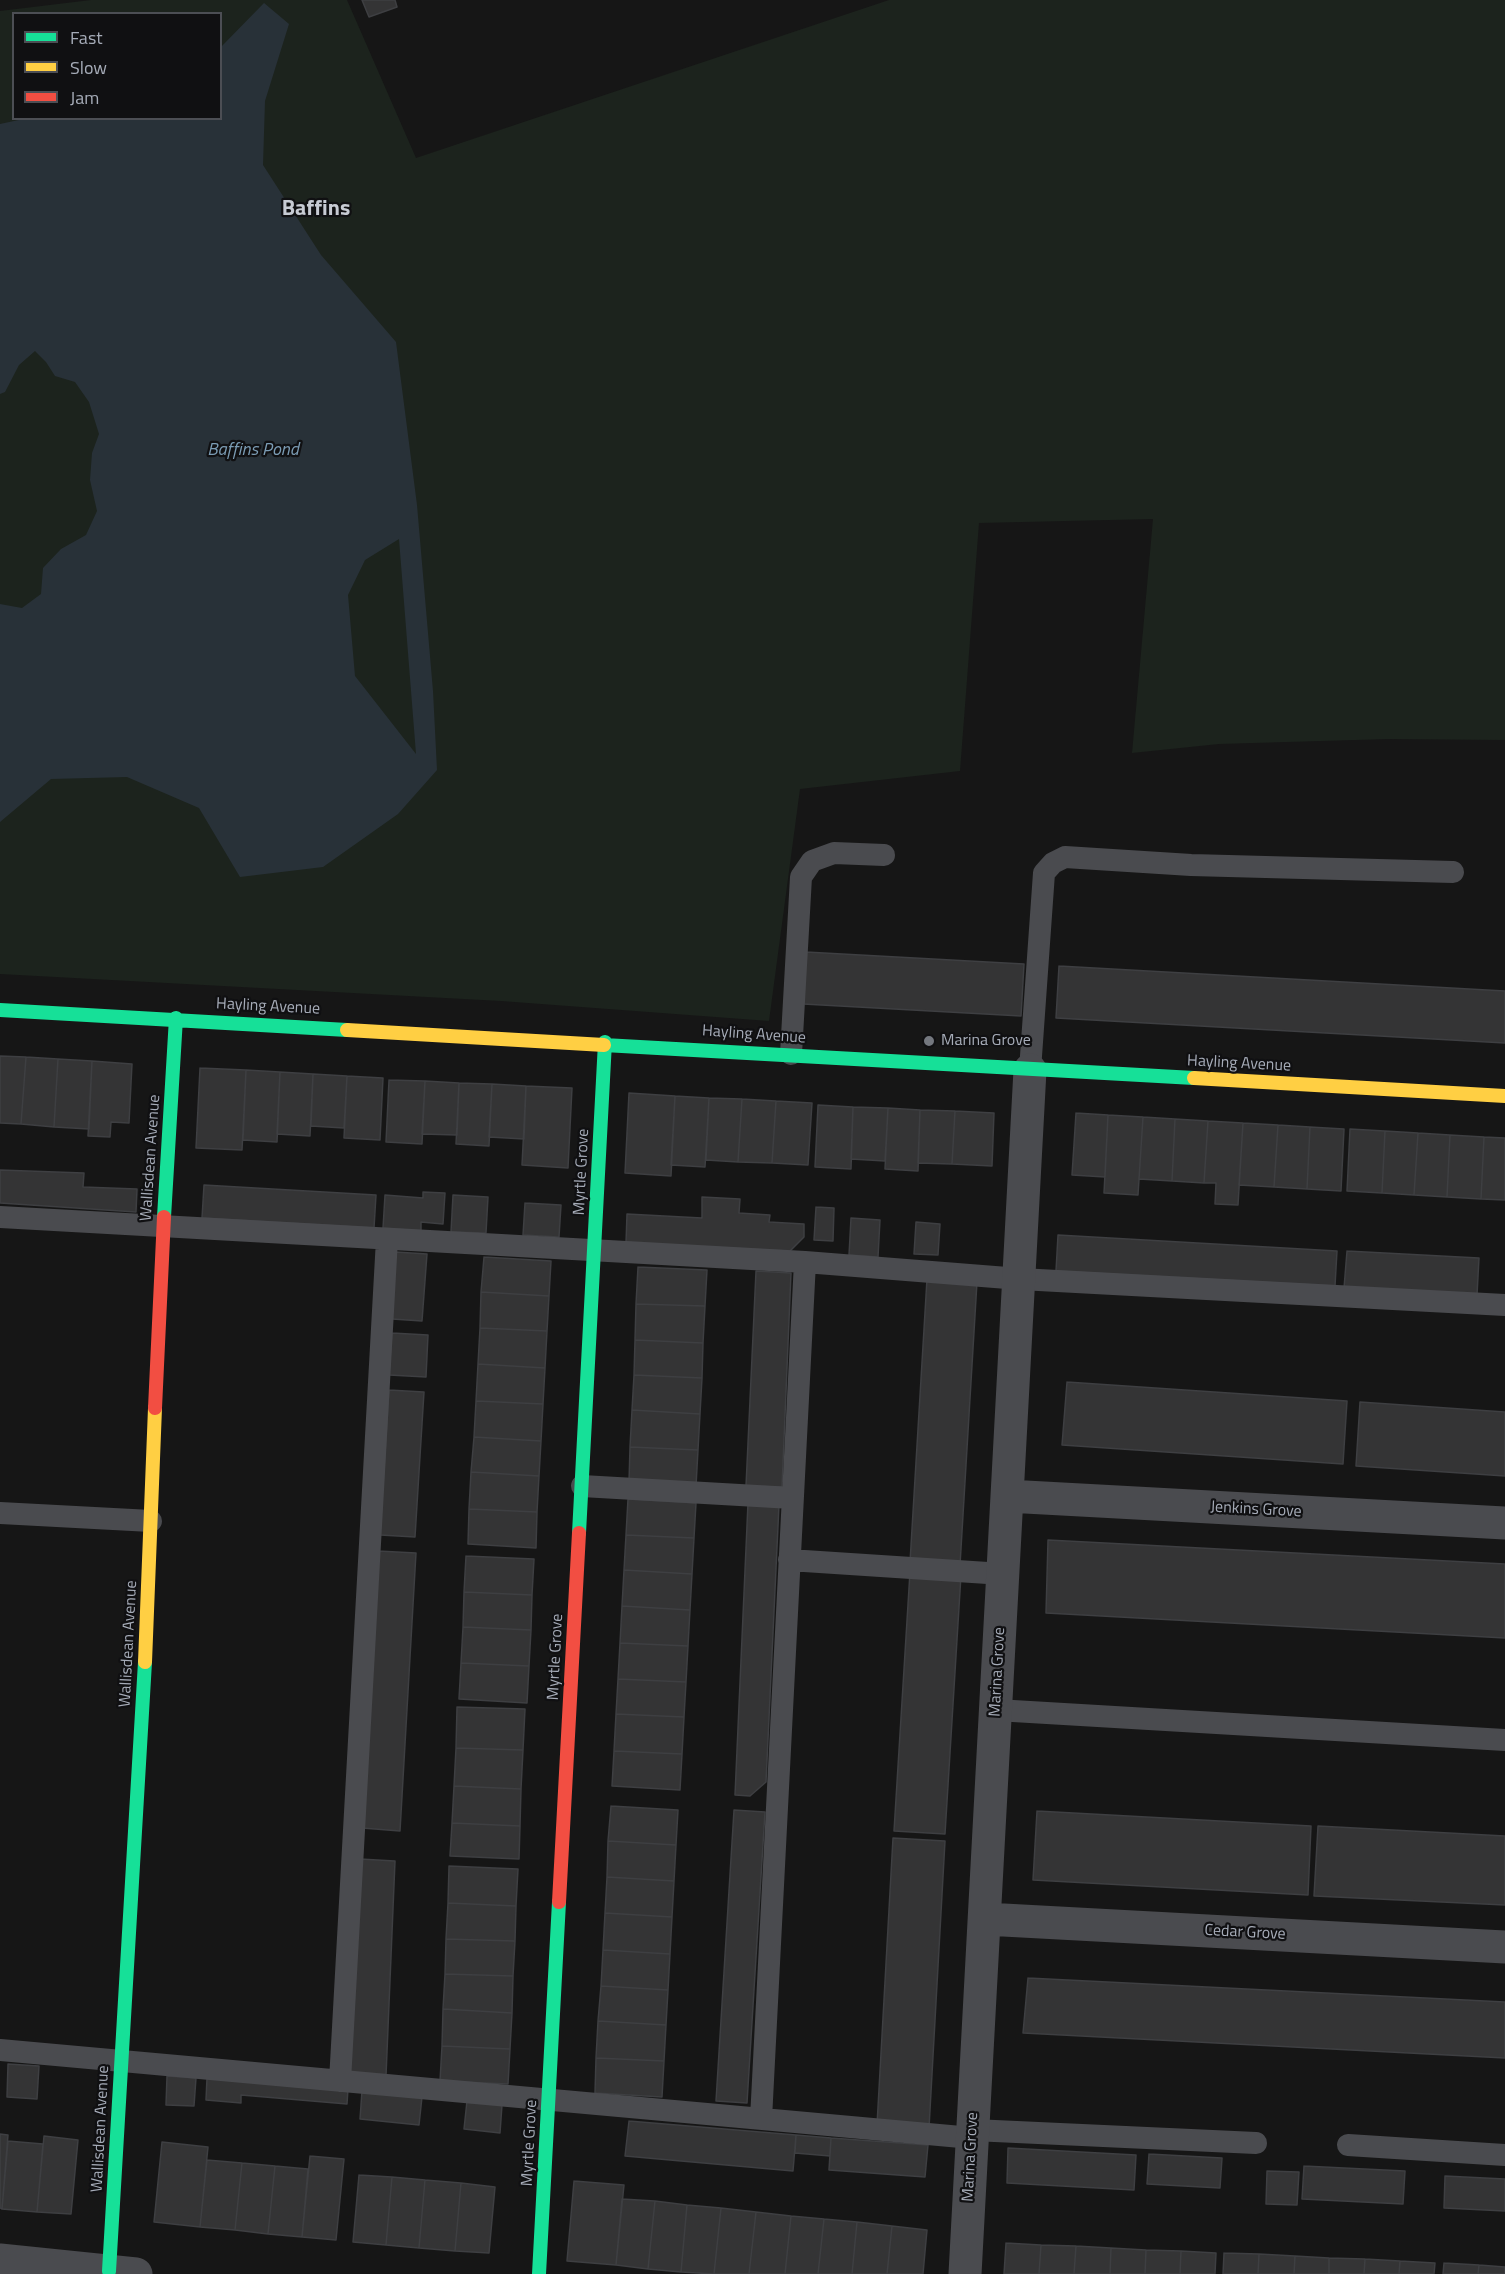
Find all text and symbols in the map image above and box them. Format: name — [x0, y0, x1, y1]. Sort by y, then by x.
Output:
legend — [12, 12, 222, 120]
text: Fast — [70, 24, 103, 51]
text: Slow — [70, 54, 107, 81]
text: Jam — [70, 84, 99, 111]
district label: Baffins — [282, 197, 350, 223]
water label: Baffins Pond — [207, 440, 299, 462]
street label: Hayling Avenue — [216, 995, 320, 1019]
street label: Hayling Avenue — [701, 1022, 807, 1048]
place label: Marina Grove — [941, 1031, 1031, 1051]
marker: Marina Grove — [922, 1034, 936, 1048]
street label: Hayling Avenue — [1187, 1052, 1291, 1076]
street label: Wallisdean Avenue — [137, 1094, 165, 1222]
street label: Myrtle Grove — [570, 1128, 594, 1216]
street label: Jenkins Grove — [1210, 1498, 1302, 1522]
street label: Wallisdean Avenue — [116, 1580, 142, 1708]
street label: Myrtle Grove — [544, 1613, 568, 1701]
street label: Marina Grove — [986, 1627, 1010, 1717]
street label: Cedar Grove — [1204, 1921, 1286, 1945]
street label: Wallisdean Avenue — [88, 2065, 114, 2193]
street label: Myrtle Grove — [518, 2099, 542, 2187]
street label: Marina Grove — [959, 2112, 983, 2202]

